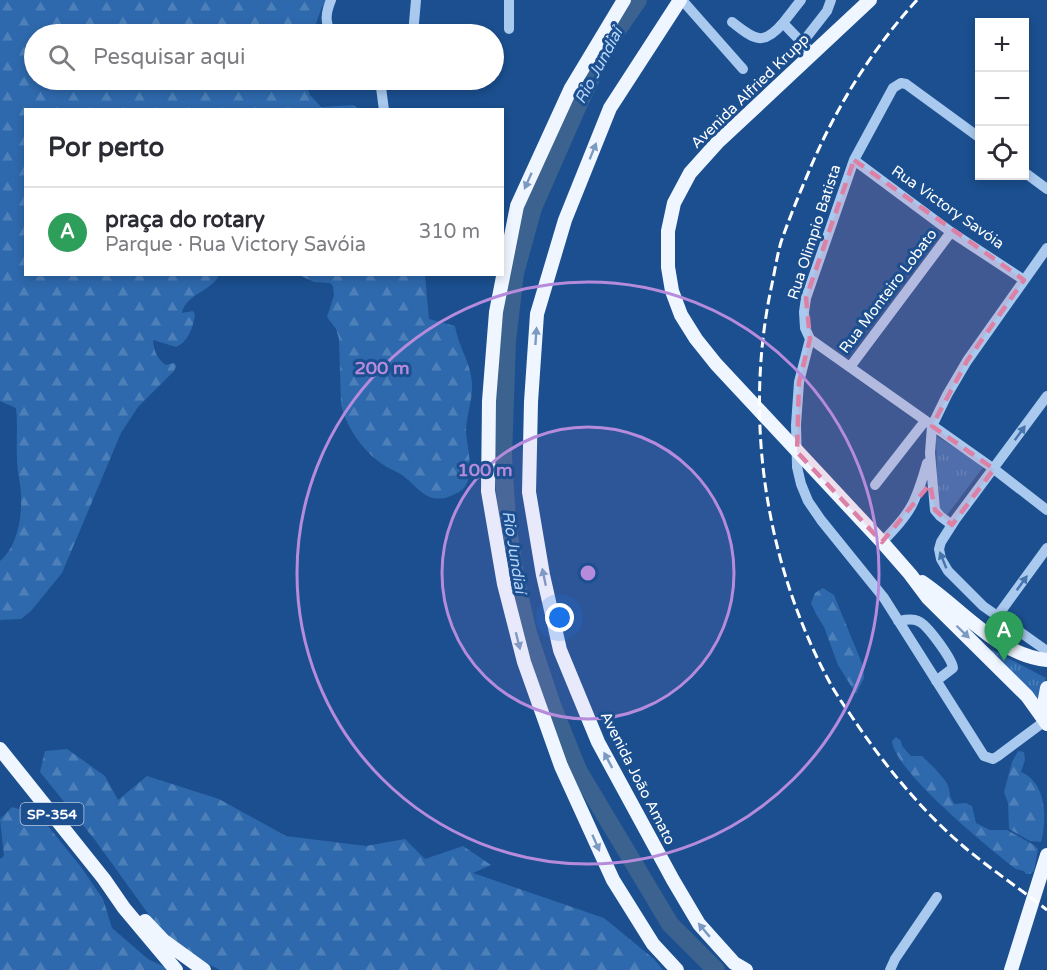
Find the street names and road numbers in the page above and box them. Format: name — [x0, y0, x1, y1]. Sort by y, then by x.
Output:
street label: Avenida Alfried Krupp — [687, 30, 813, 152]
street label: Rua Victory Savóia — [888, 161, 1008, 253]
street label: Rua Olimpio Batista — [784, 162, 844, 302]
street label: Rua Monteiro Lobato — [835, 225, 941, 357]
street label: Avenida João Amato — [597, 708, 679, 848]
road number: SP-354 — [20, 803, 84, 825]

